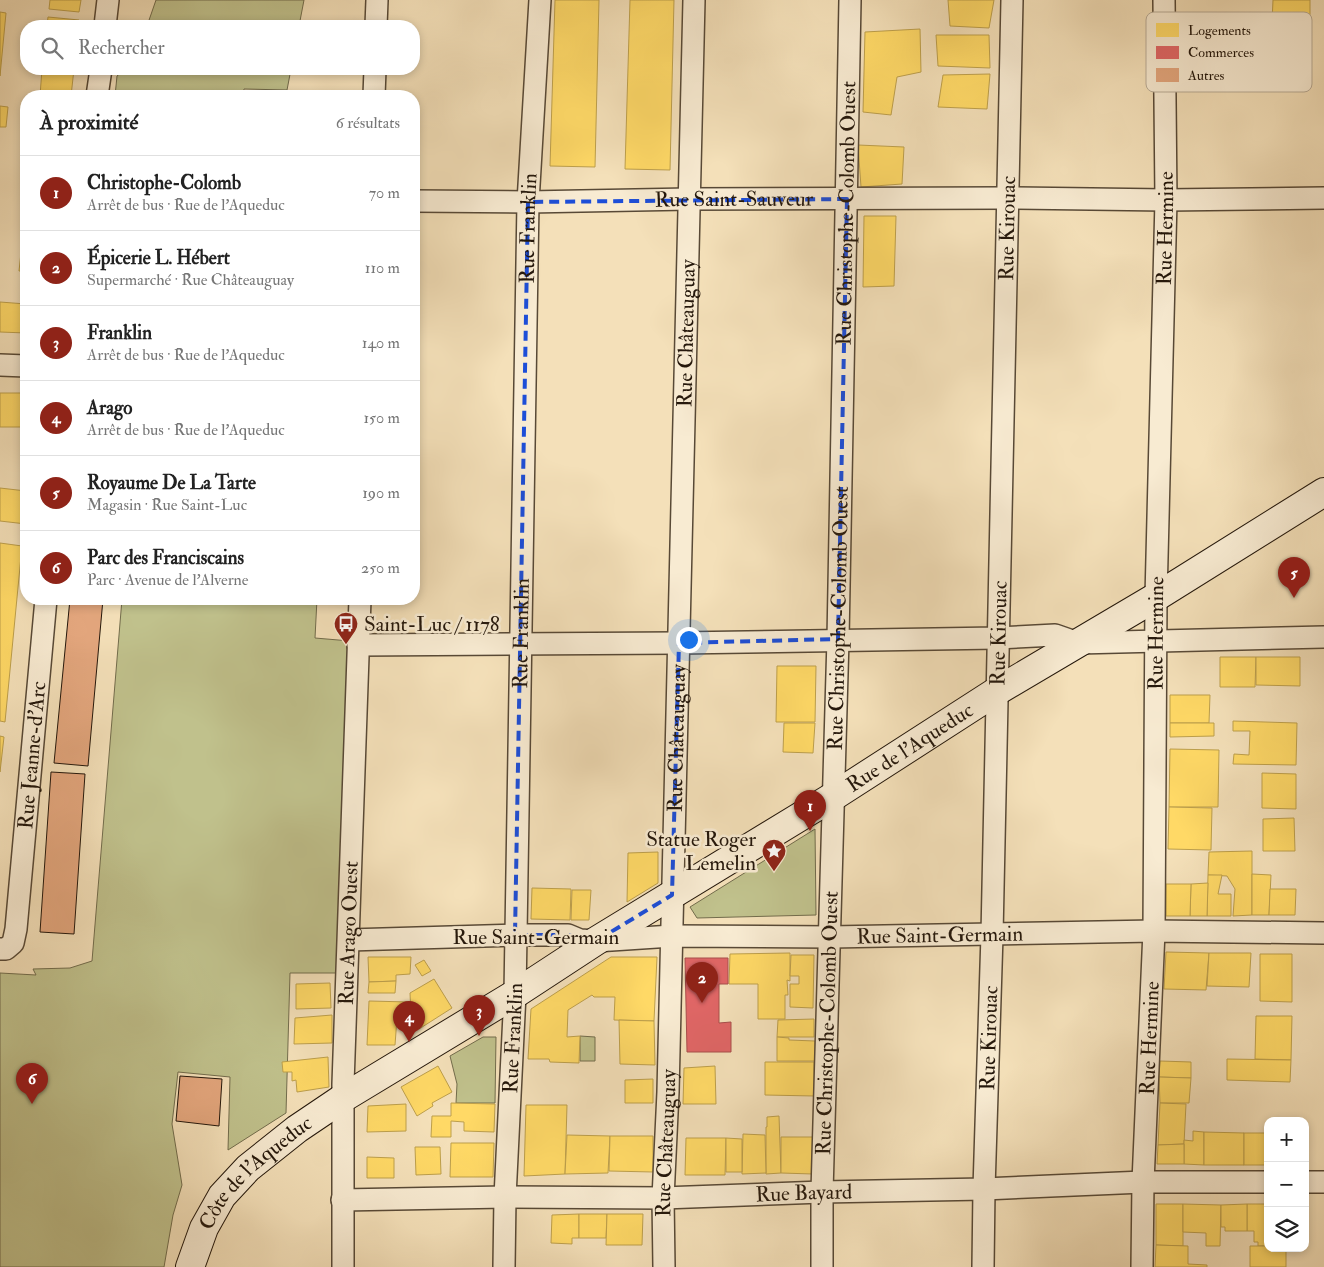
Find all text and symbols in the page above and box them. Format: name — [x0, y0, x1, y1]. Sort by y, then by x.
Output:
legend — [1146, 12, 1312, 92]
search box — [20, 20, 420, 75]
text: Logements — [1188, 22, 1251, 39]
icon: search — [38, 34, 66, 62]
text: Rechercher — [78, 36, 165, 60]
text: Commerces — [1188, 44, 1254, 61]
text: Autres — [1187, 67, 1225, 84]
street label: Rue Christophe-Colomb Ouest — [831, 81, 862, 346]
text: À proximité — [40, 109, 138, 136]
text: 6 résultats — [336, 113, 400, 133]
text: Christophe-Colomb — [87, 171, 241, 195]
street label: Rue Hermine — [1151, 171, 1180, 286]
street label: Rue Franklin — [514, 172, 544, 284]
street label: Rue Kirouac — [993, 175, 1022, 281]
text: 1 — [53, 183, 59, 203]
text: 70 m — [369, 183, 400, 203]
street label: Rue Saint-Sauveur — [654, 186, 814, 214]
text: Arrêt de bus · Rue de l'Aqueduc — [87, 195, 285, 215]
text: Épicerie L. Hébert — [87, 246, 230, 270]
text: 2 — [52, 258, 60, 278]
text: 110 m — [365, 258, 400, 278]
street label: Rue Châteauguay — [671, 258, 702, 408]
text: Supermarché · Rue Châteauguay — [87, 270, 294, 290]
text: Franklin — [87, 321, 152, 345]
text: 3 — [53, 333, 59, 353]
text: 140 m — [362, 333, 400, 353]
text: Arrêt de bus · Rue de l'Aqueduc — [87, 345, 285, 365]
text: Arago — [87, 396, 132, 420]
text: 4 — [52, 408, 60, 428]
text: 150 m — [363, 408, 400, 428]
text: Arrêt de bus · Rue de l'Aqueduc — [87, 420, 285, 440]
text: Royaume De La Tarte — [87, 471, 256, 495]
text: 5 — [52, 483, 60, 503]
text: 190 m — [362, 483, 400, 503]
street label: Rue Christophe-Colomb Ouest — [822, 486, 855, 751]
text: Magasin · Rue Saint-Luc — [87, 495, 247, 515]
text: Parc des Franciscains — [87, 546, 244, 570]
pin: 5 — [1278, 557, 1310, 598]
text: 6 — [52, 558, 60, 578]
text: 250 m — [361, 558, 400, 578]
text: Parc · Avenue de l'Alverne — [87, 570, 249, 590]
street label: Rue Hermine — [1142, 576, 1171, 690]
street label: Rue Franklin — [507, 578, 536, 689]
street label: Rue Kirouac — [984, 580, 1014, 686]
bus stop icon: Saint-Luc / 1178 — [333, 611, 359, 645]
place label: Saint-Luc / 1178 — [364, 611, 500, 638]
your location — [676, 627, 702, 653]
street label: Rue Châteauguay — [662, 663, 692, 813]
street label: Rue Jeanne-d'Arc — [12, 680, 52, 830]
street label: Rue de l'Aqueduc — [841, 697, 979, 799]
pin: 1 — [794, 790, 826, 831]
place label: Statue Roger Lemelin — [646, 826, 756, 877]
place icon: Statue Roger Lemelin — [761, 838, 787, 872]
street label: Rue Arago Ouest — [333, 860, 365, 1006]
street label: Rue Christophe-Colomb Ouest — [810, 890, 845, 1156]
street label: Rue Saint-Germain — [856, 920, 1024, 951]
street label: Rue Saint-Germain — [453, 924, 620, 951]
pin: 2 — [686, 962, 718, 1003]
street label: Rue Hermine — [1134, 980, 1166, 1096]
street label: Rue Franklin — [497, 983, 529, 1094]
street label: Rue Kirouac — [974, 985, 1004, 1091]
pin: 3 — [463, 995, 495, 1036]
pin: 4 — [393, 1001, 425, 1042]
pin: 6 — [16, 1063, 48, 1104]
street label: Rue Châteauguay — [650, 1068, 683, 1217]
street label: Côte de l'Aqueduc — [193, 1109, 318, 1235]
map controls — [1264, 1117, 1309, 1252]
button: + — [1264, 1117, 1309, 1162]
button: − — [1264, 1162, 1309, 1207]
street label: Rue Bayard — [755, 1178, 853, 1209]
button: layers — [1264, 1207, 1309, 1252]

